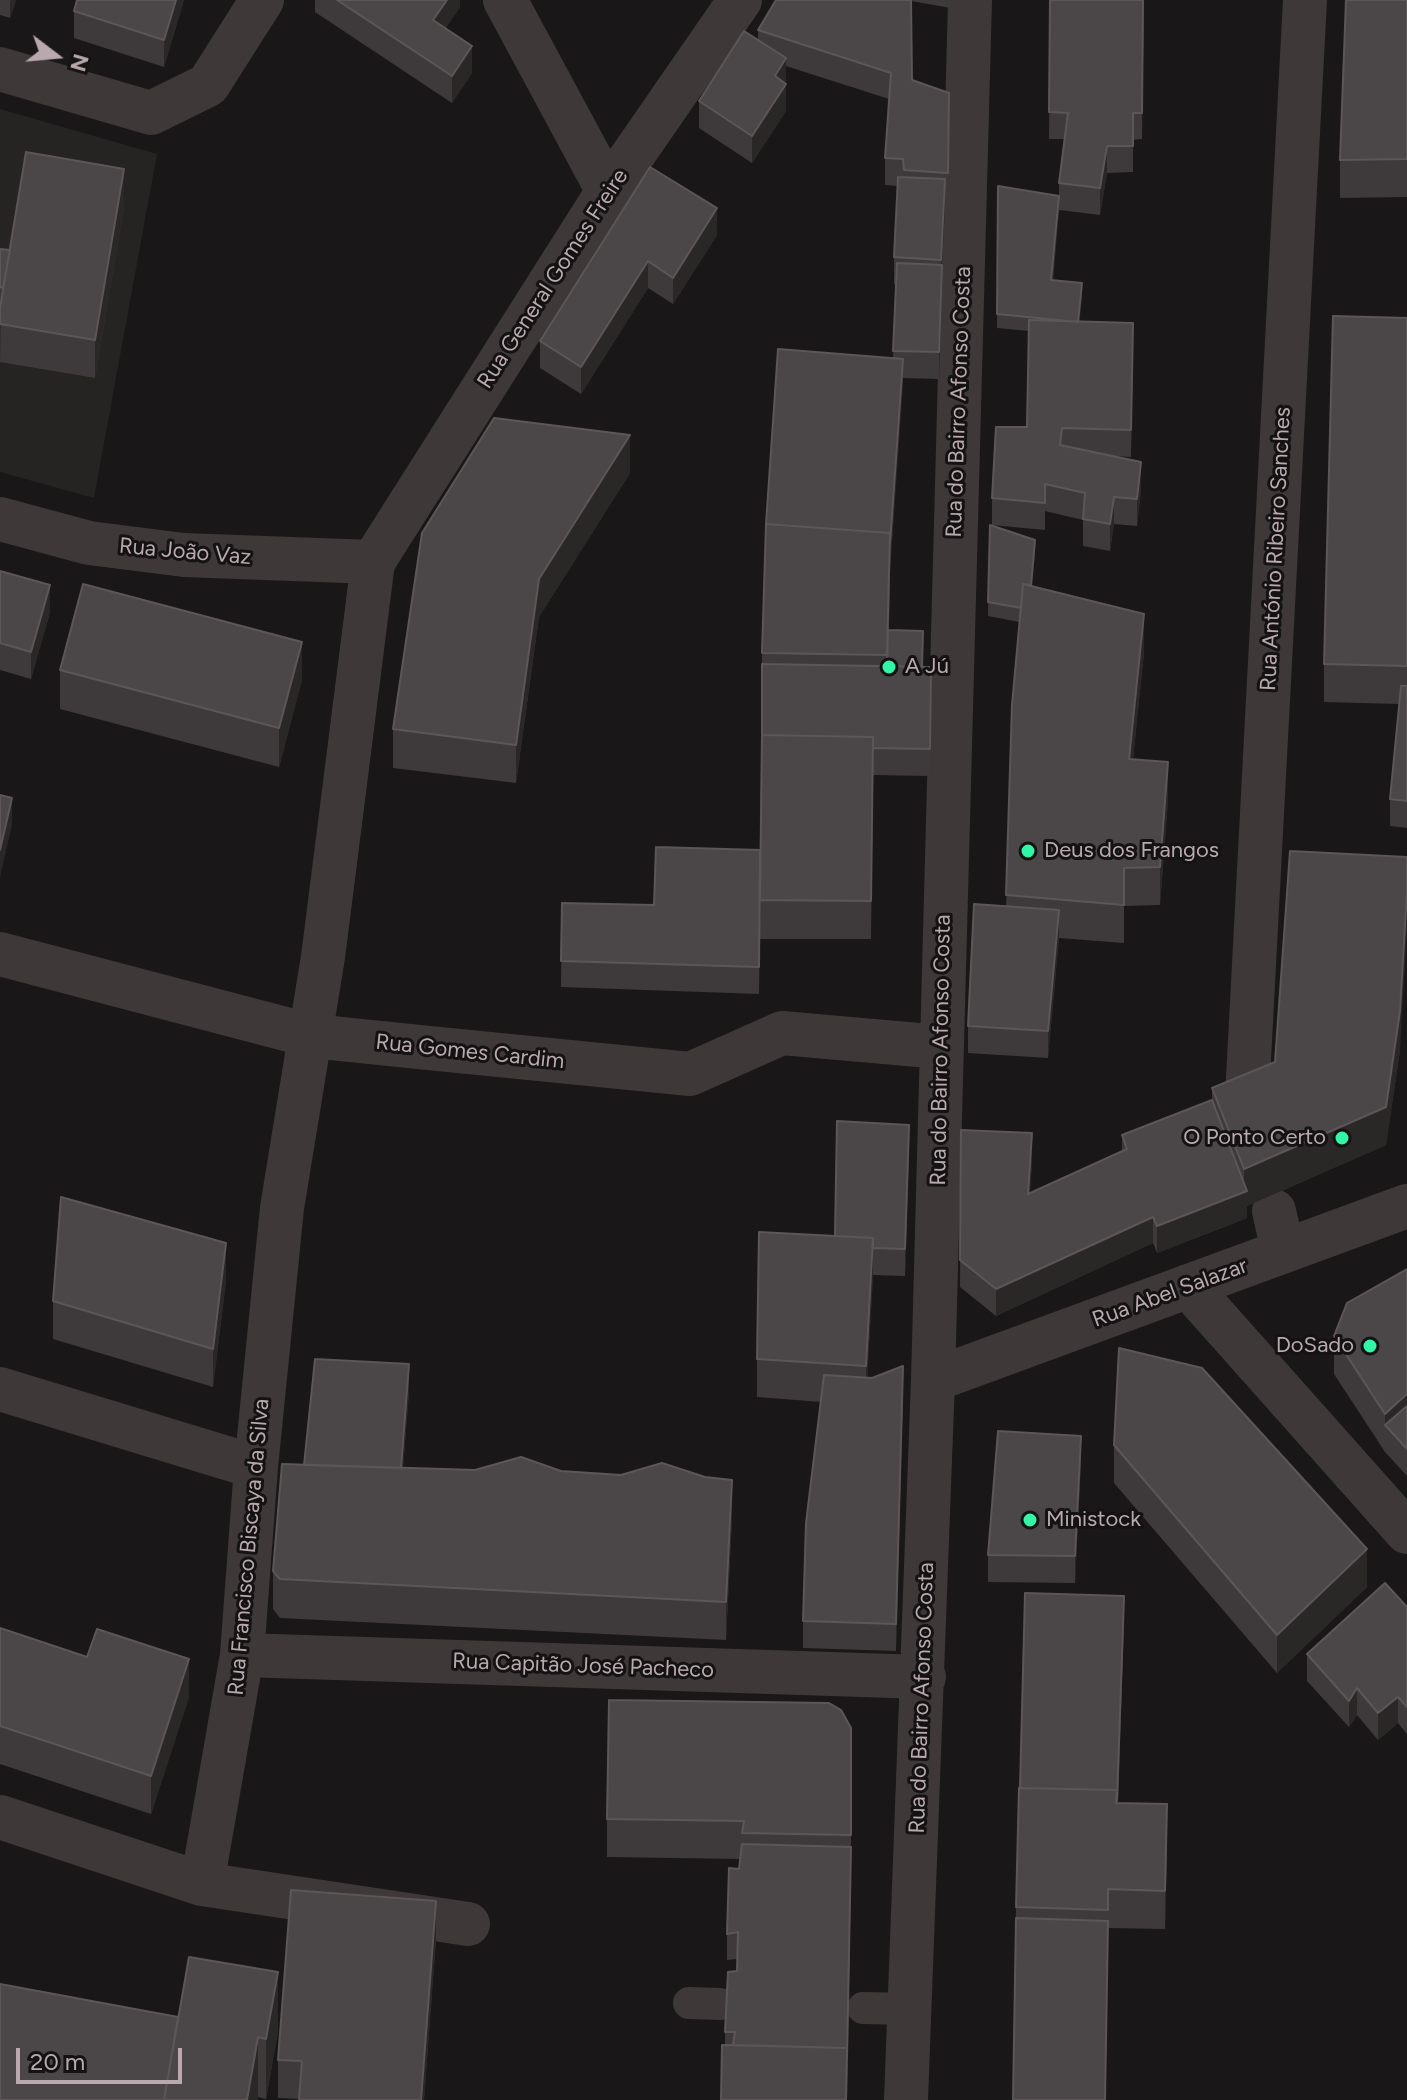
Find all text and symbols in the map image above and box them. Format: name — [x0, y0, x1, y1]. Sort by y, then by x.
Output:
north arrow — [16, 16, 96, 96]
text: N — [64, 51, 95, 75]
street label: Rua General Gomes Freire — [472, 164, 634, 394]
street label: Rua do Bairro Afonso Costa — [941, 266, 977, 538]
street label: Rua António Ribeiro Sanches — [1255, 406, 1297, 692]
street label: Rua João Vaz — [118, 533, 252, 571]
place label: A Jú — [905, 654, 949, 680]
marker: A Jú — [880, 658, 898, 676]
place label: Deus dos Frangos — [1044, 838, 1219, 864]
marker: Deus dos Frangos — [1019, 842, 1037, 860]
street label: Rua do Bairro Afonso Costa — [925, 914, 957, 1186]
street label: Rua Gomes Cardim — [374, 1029, 566, 1075]
place label: O Ponto Certo — [1183, 1125, 1326, 1151]
marker: O Ponto Certo — [1333, 1129, 1351, 1147]
street label: Rua Abel Salazar — [1089, 1253, 1251, 1333]
place label: DoSado — [1276, 1333, 1354, 1359]
marker: DoSado — [1361, 1337, 1379, 1355]
street label: Rua Francisco Biscaya da Silva — [223, 1397, 275, 1697]
place label: Ministock — [1046, 1507, 1141, 1533]
marker: Ministock — [1021, 1511, 1039, 1529]
street label: Rua do Bairro Afonso Costa — [904, 1562, 940, 1834]
street label: Rua Capitão José Pacheco — [452, 1648, 714, 1684]
scale bar — [20, 2032, 186, 2082]
text: 20 m — [30, 2047, 85, 2076]

